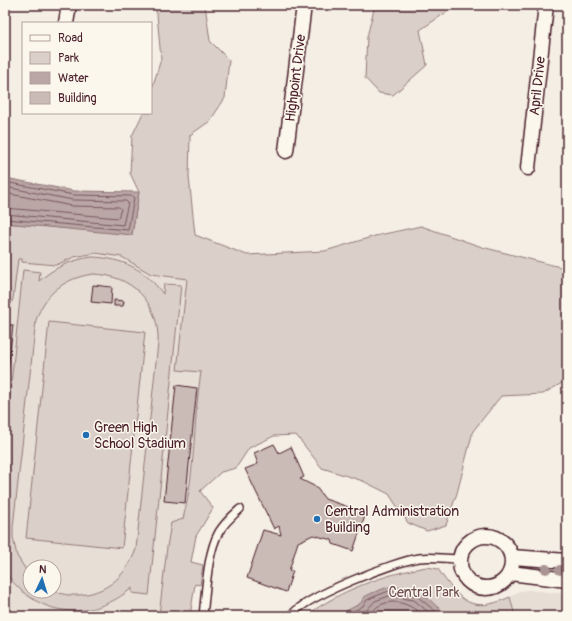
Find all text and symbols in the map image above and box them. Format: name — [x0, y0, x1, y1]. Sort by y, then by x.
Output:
legend — [22, 22, 152, 114]
text: Road — [58, 31, 83, 46]
street label: Highpoint Drive — [282, 33, 309, 123]
text: Park — [58, 51, 79, 66]
street label: April Drive — [526, 56, 549, 117]
text: Water — [58, 71, 89, 86]
text: Building — [58, 91, 97, 106]
place label: Green High School Stadium — [94, 419, 186, 452]
marker: Green High School Stadium — [81, 430, 91, 440]
place label: Central Administration Building — [325, 503, 459, 536]
marker: Central Administration Building — [312, 514, 322, 524]
north arrow — [22, 559, 62, 599]
text: N — [38, 563, 47, 576]
park label: Central Park — [388, 584, 460, 601]

